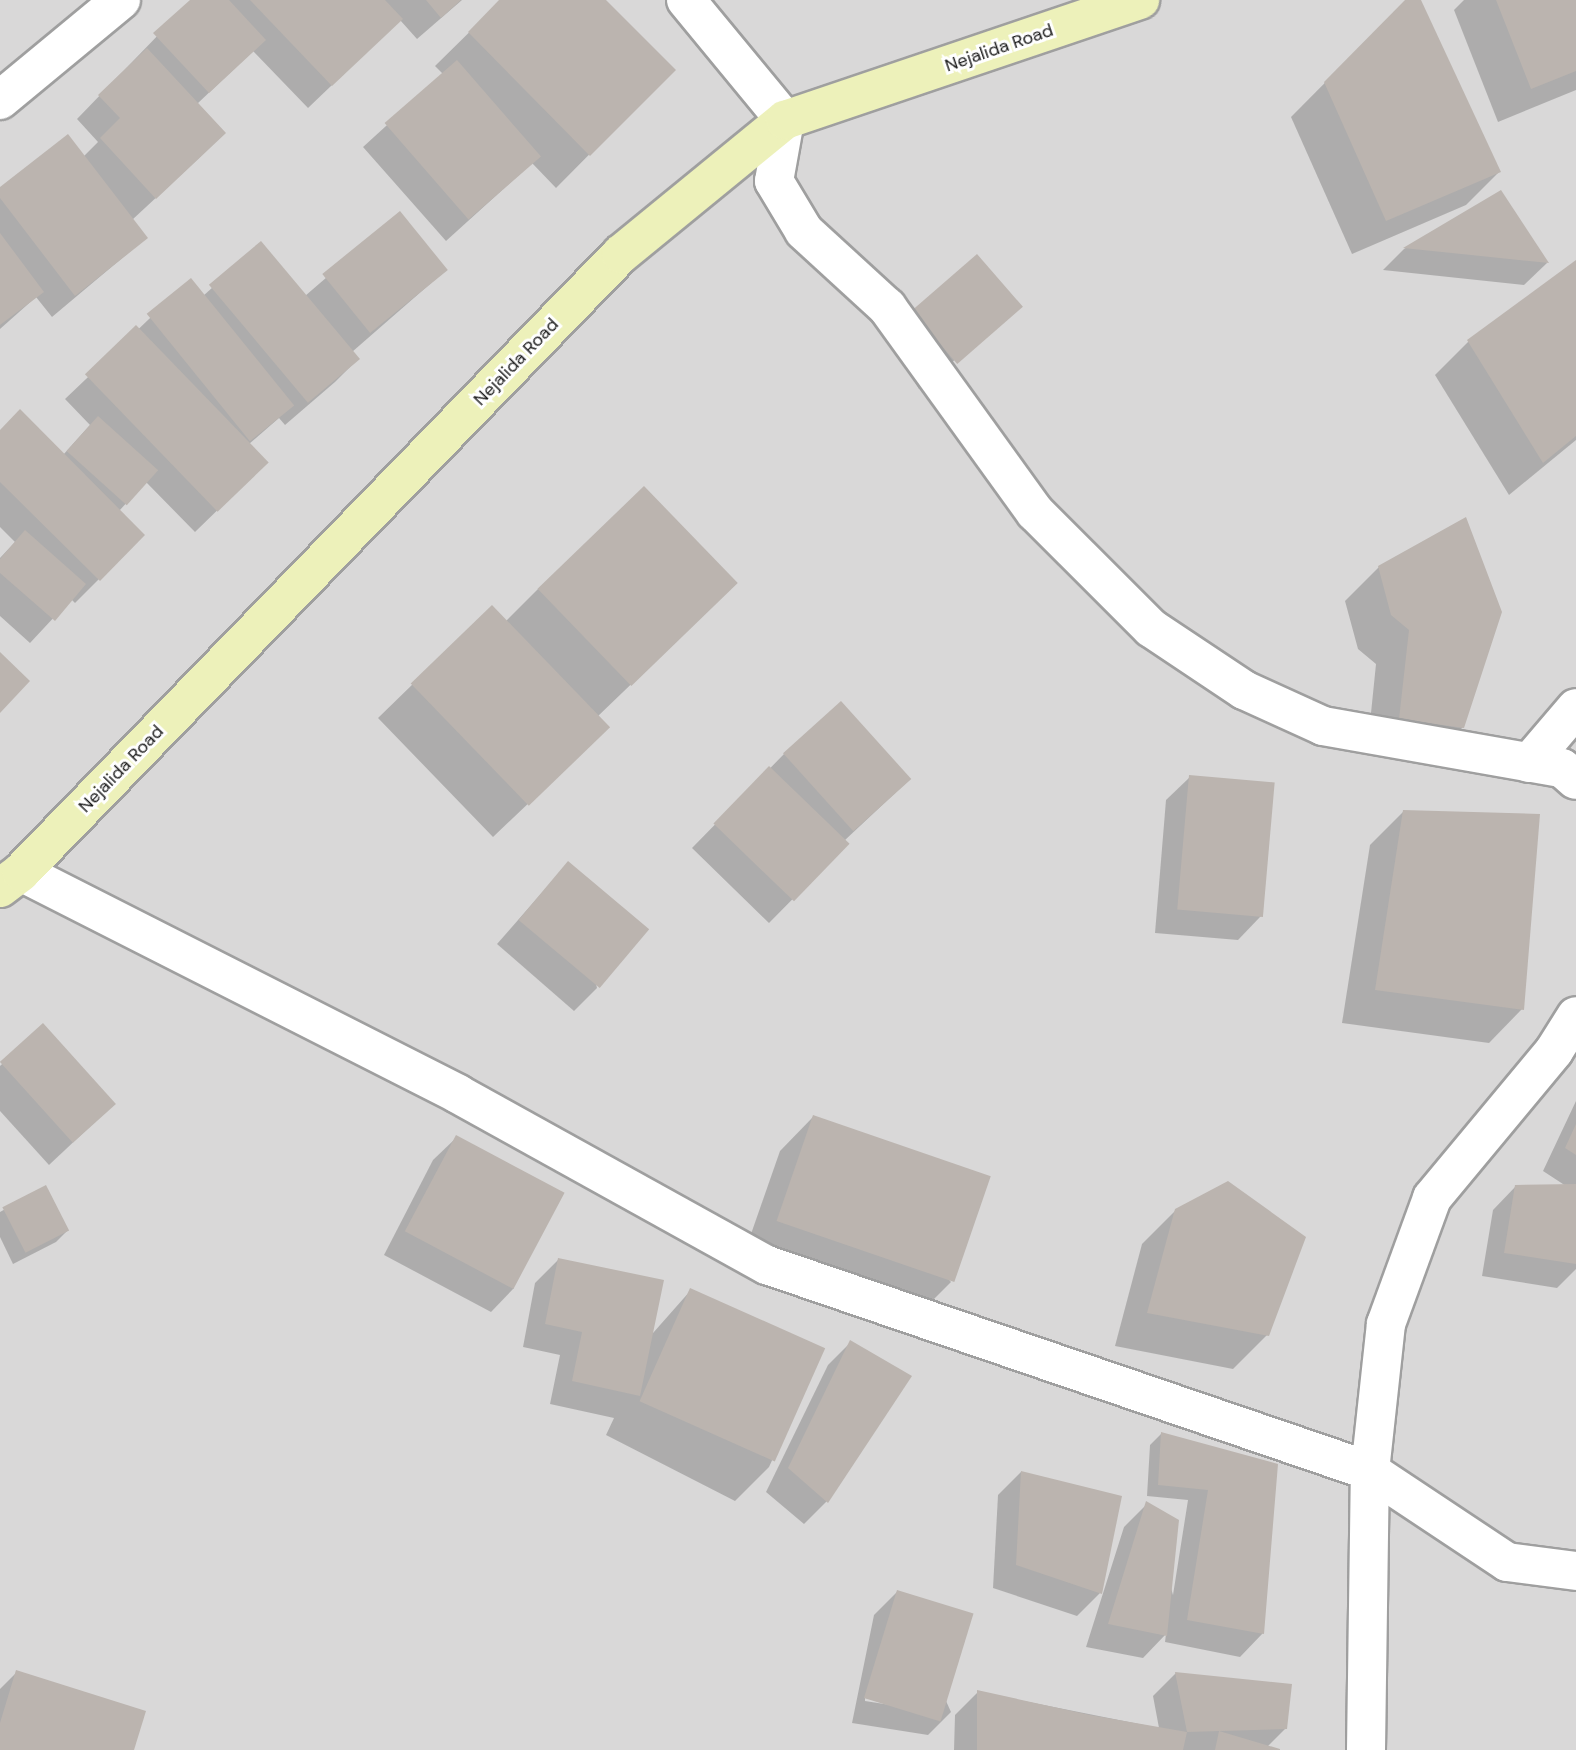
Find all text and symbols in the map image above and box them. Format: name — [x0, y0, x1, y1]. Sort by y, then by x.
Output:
street label: Nejalida Road — [942, 19, 1056, 77]
street label: Nejalida Road — [469, 314, 563, 410]
street label: Nejalida Road — [74, 721, 168, 817]

